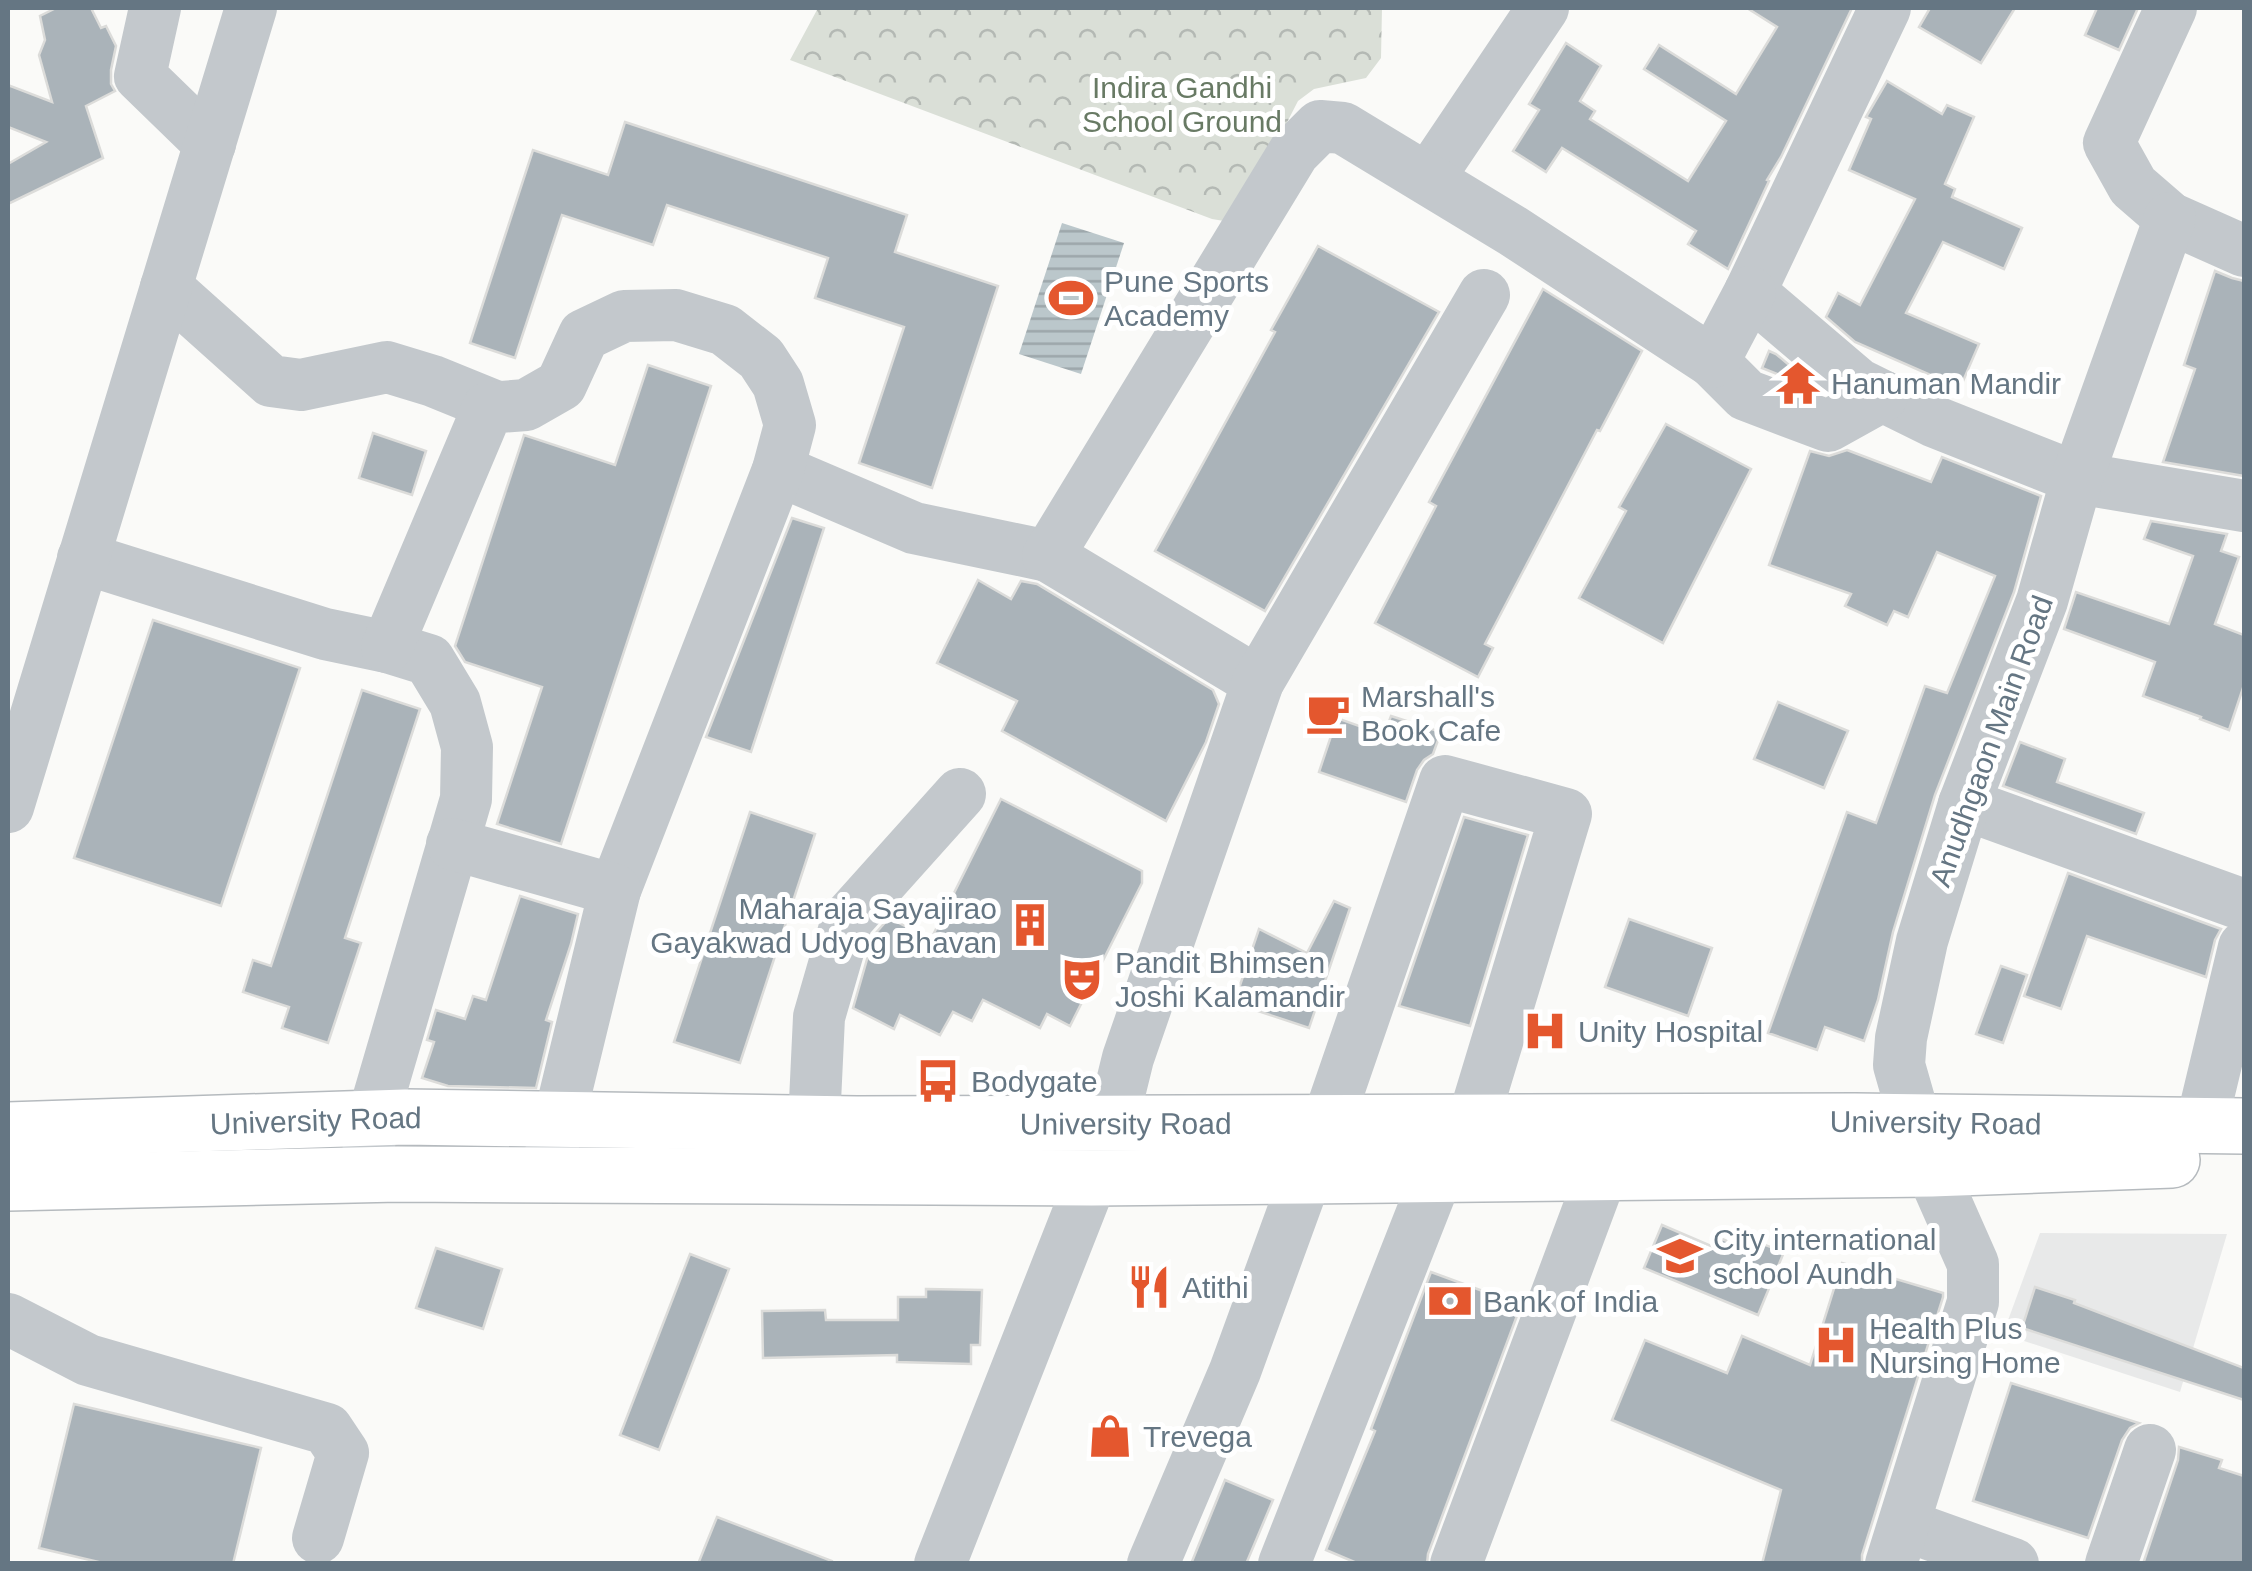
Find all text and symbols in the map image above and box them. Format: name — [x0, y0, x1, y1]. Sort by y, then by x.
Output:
park label: Indira Gandhi School Ground — [1082, 71, 1282, 138]
place label: Pune Sports Academy — [1104, 265, 1269, 332]
sports icon: Pune Sports Academy — [1047, 274, 1095, 322]
temple icon: Hanuman Mandir — [1774, 359, 1822, 407]
place label: Hanuman Mandir — [1831, 367, 2061, 400]
street label: Anudhgaon Main Road — [1923, 591, 2059, 891]
place label: Marshall's Book Cafe — [1361, 680, 1501, 747]
cafe icon: Marshall's Book Cafe — [1304, 689, 1352, 737]
place label: Maharaja Sayajirao Gayakwad Udyog Bhavan — [650, 892, 997, 959]
building icon: Maharaja Sayajirao Gayakwad Udyog Bhavan — [1006, 901, 1054, 949]
place label: Pandit Bhimsen Joshi Kalamandir — [1115, 946, 1345, 1013]
theatre icon: Pandit Bhimsen Joshi Kalamandir — [1058, 955, 1106, 1003]
hospital icon: Unity Hospital — [1521, 1007, 1569, 1055]
place label: Unity Hospital — [1578, 1015, 1763, 1048]
bus stop icon: Bodygate — [914, 1057, 962, 1105]
place label: Bodygate — [971, 1065, 1098, 1098]
street label: University Road — [209, 1100, 422, 1140]
street label: University Road — [1830, 1104, 2042, 1140]
street label: University Road — [1020, 1106, 1232, 1140]
place label: City international school Aundh — [1713, 1223, 1936, 1290]
school or university icon: City international school Aundh — [1656, 1232, 1704, 1280]
restaurant icon: Atithi — [1125, 1263, 1173, 1311]
place label: Atithi — [1182, 1271, 1249, 1304]
bank icon: Bank of India — [1426, 1277, 1474, 1325]
place label: Bank of India — [1483, 1285, 1658, 1318]
place label: Health Plus Nursing Home — [1869, 1312, 2061, 1379]
hospital icon: Health Plus Nursing Home — [1812, 1321, 1860, 1369]
shop icon: Trevega — [1086, 1412, 1134, 1460]
place label: Trevega — [1143, 1420, 1252, 1453]

